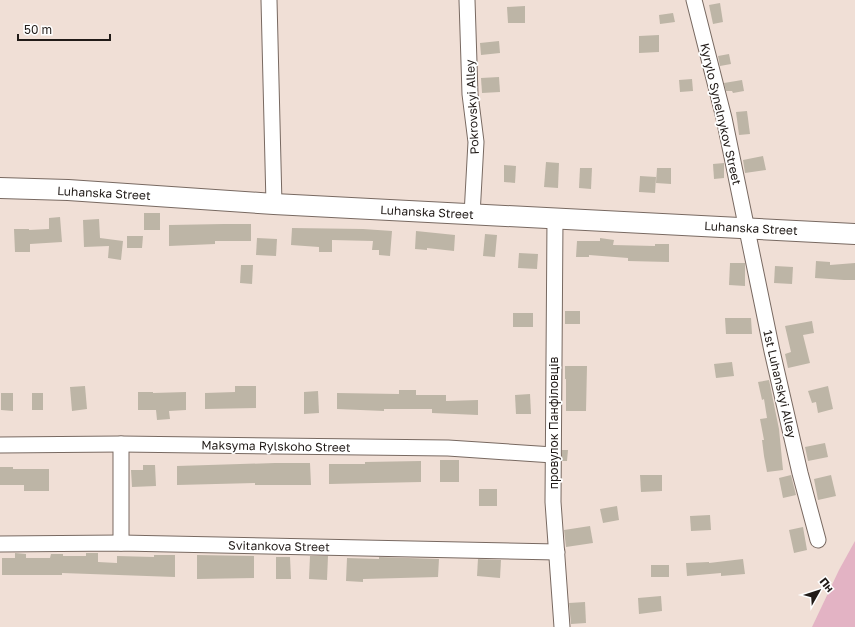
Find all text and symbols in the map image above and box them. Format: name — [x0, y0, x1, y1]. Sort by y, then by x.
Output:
scale bar — [18, 16, 110, 42]
text: 50 m — [24, 22, 52, 37]
street label: Kyrylo Synelnykov Street — [697, 42, 745, 187]
street label: Pokrovskyi Alley — [462, 59, 482, 155]
street label: Luhanska Street — [57, 183, 151, 203]
street label: Luhanska Street — [380, 202, 474, 222]
street label: Luhanska Street — [704, 218, 798, 238]
street label: 1st Luhanskyi Alley — [760, 329, 800, 440]
street label: провулок Панфіловців — [546, 357, 561, 489]
street label: Maksyma Rylskoho Street — [201, 437, 351, 455]
street label: Svitankova Street — [228, 538, 330, 554]
north arrow — [799, 571, 839, 611]
text: Пн — [817, 574, 837, 595]

